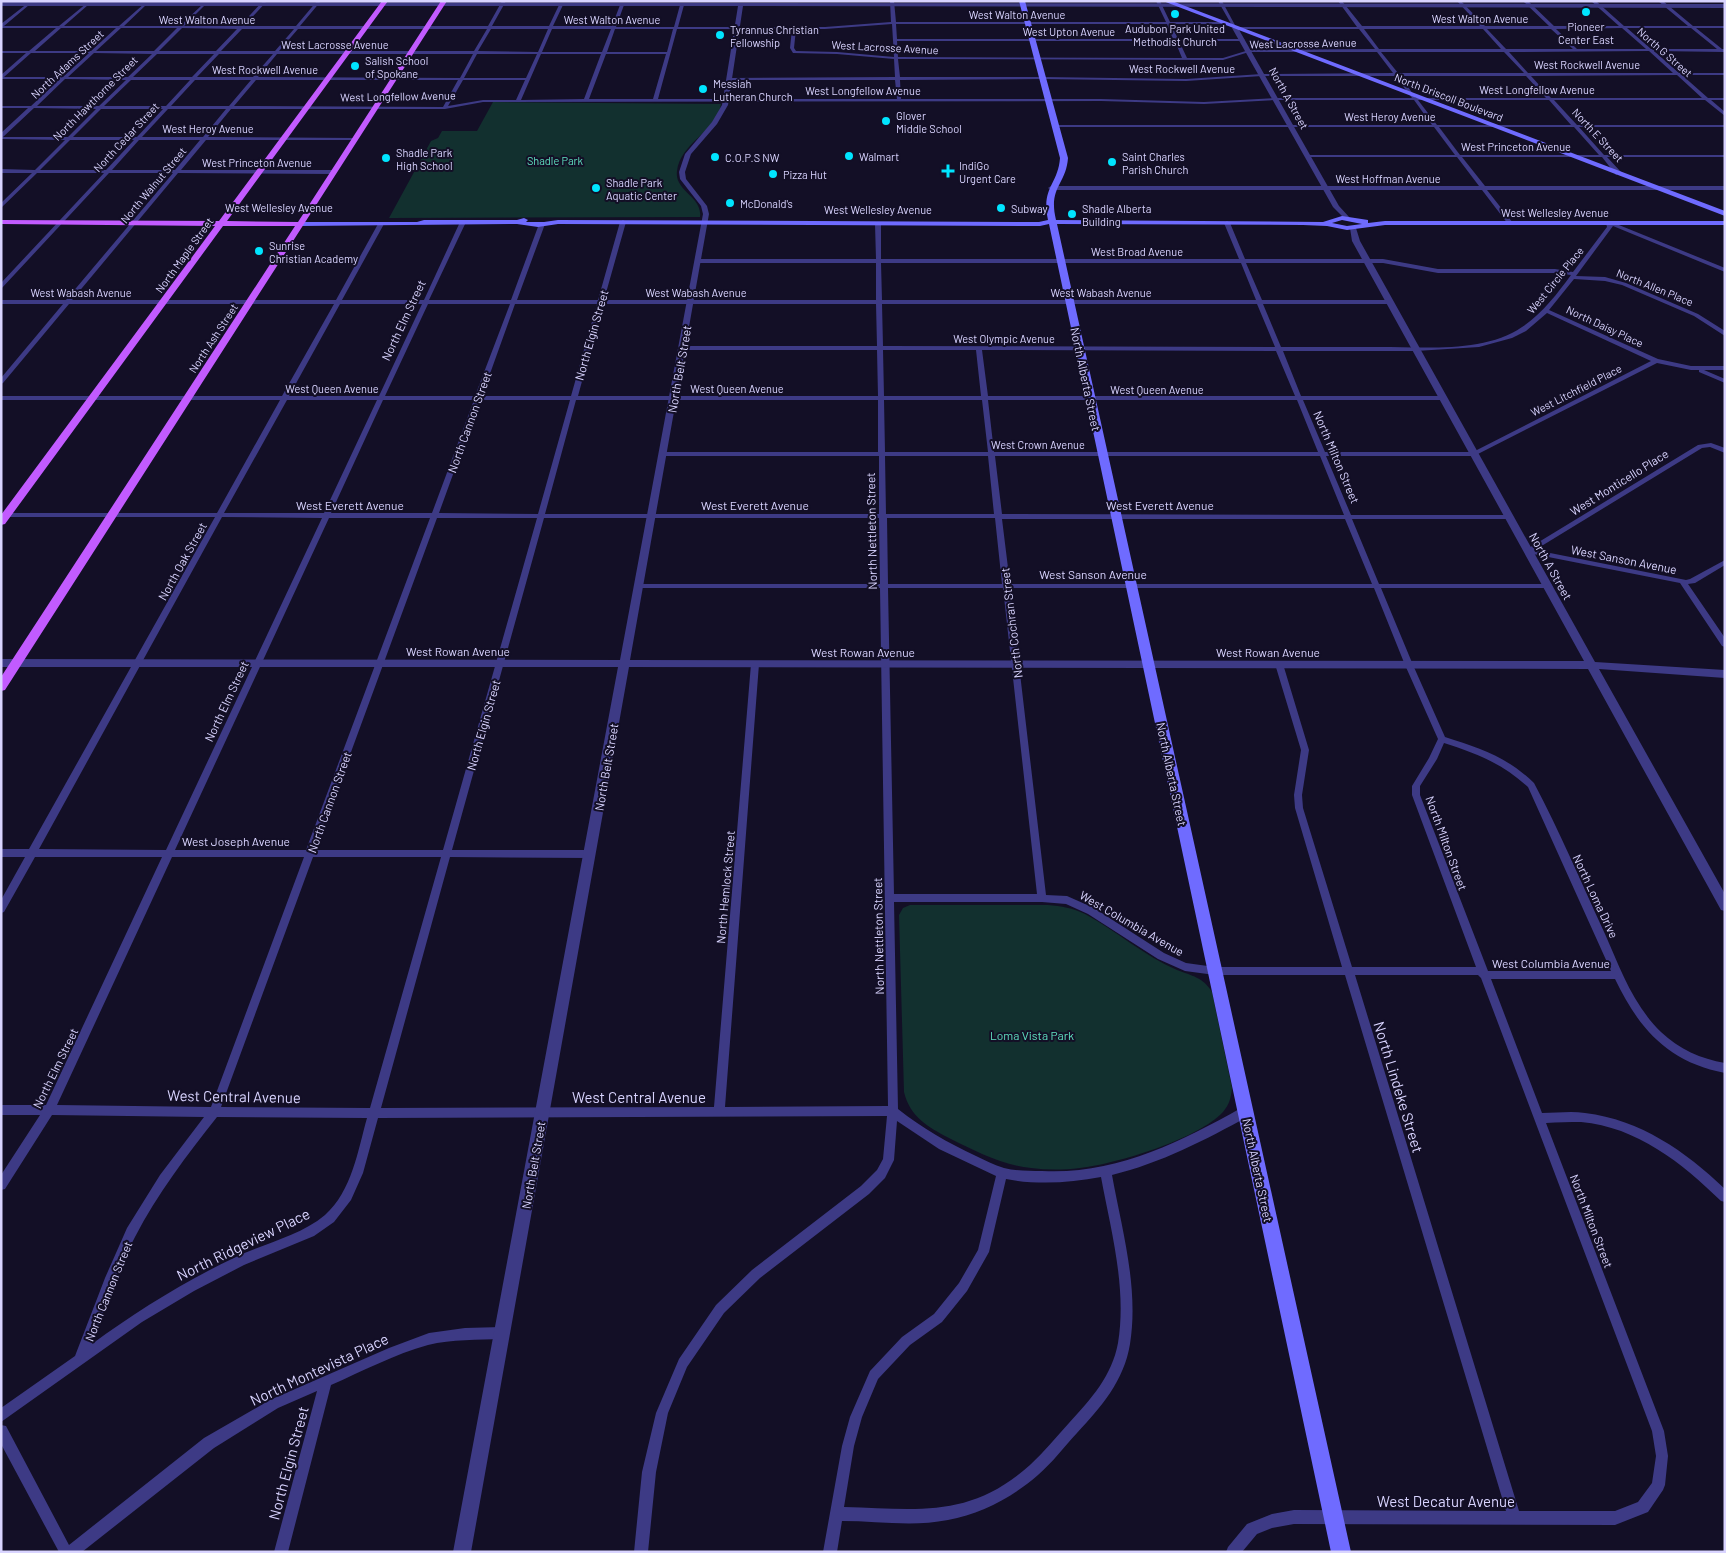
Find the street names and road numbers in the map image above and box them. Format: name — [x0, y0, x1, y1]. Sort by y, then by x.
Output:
street label: West Walton Avenue — [969, 8, 1065, 21]
street label: West Walton Avenue — [1432, 12, 1528, 25]
street label: West Walton Avenue — [159, 13, 255, 26]
street label: West Walton Avenue — [564, 13, 660, 26]
street label: West Upton Avenue — [1023, 25, 1115, 38]
street label: North G Street — [1635, 25, 1695, 79]
street label: North Adams Street — [28, 27, 106, 101]
street label: West Lacrosse Avenue — [1249, 36, 1357, 50]
street label: West Lacrosse Avenue — [281, 38, 389, 51]
street label: West Lacrosse Avenue — [831, 38, 939, 56]
street label: North Hawthorne Street — [50, 53, 140, 143]
street label: West Rockwell Avenue — [1534, 58, 1640, 71]
street label: West Rockwell Avenue — [1129, 62, 1235, 75]
street label: West Rockwell Avenue — [212, 63, 318, 76]
street label: North A Street — [1267, 65, 1311, 131]
street label: North Driscoll Boulevard — [1393, 70, 1505, 124]
street label: West Longfellow Avenue — [1479, 83, 1595, 96]
street label: West Longfellow Avenue — [805, 84, 921, 97]
street label: West Longfellow Avenue — [340, 88, 456, 104]
street label: North Cedar Street — [91, 100, 161, 174]
street label: North E Street — [1570, 105, 1626, 165]
street label: West Heroy Avenue — [1344, 110, 1436, 123]
street label: West Heroy Avenue — [162, 122, 254, 135]
street label: West Princeton Avenue — [1461, 140, 1571, 153]
street label: North Walnut Street — [117, 144, 189, 226]
street label: West Princeton Avenue — [202, 156, 312, 169]
street label: West Hoffman Avenue — [1335, 172, 1441, 185]
street label: West Wellesley Avenue — [225, 201, 333, 214]
street label: West Wellesley Avenue — [824, 203, 932, 216]
street label: West Wellesley Avenue — [1501, 206, 1609, 219]
street label: North Maple Street — [152, 215, 216, 295]
street label: West Circle Place — [1524, 244, 1586, 316]
street label: West Broad Avenue — [1091, 245, 1183, 258]
street label: North Allen Place — [1615, 266, 1695, 308]
street label: North Elm Street — [378, 277, 428, 363]
street label: West Wabash Avenue — [30, 286, 132, 299]
street label: West Wabash Avenue — [645, 286, 747, 299]
street label: West Wabash Avenue — [1050, 286, 1152, 299]
street label: North Elgin Street — [571, 288, 611, 382]
street label: North Ash Street — [186, 301, 240, 375]
street label: North Daisy Place — [1564, 303, 1646, 350]
street label: North Belt Street — [664, 324, 694, 414]
street label: North Alberta Street — [1068, 326, 1104, 432]
street label: West Olympic Avenue — [953, 332, 1055, 345]
street label: West Litchfield Place — [1528, 361, 1624, 419]
street label: North Cannon Street — [444, 369, 494, 475]
street label: West Queen Avenue — [285, 382, 379, 395]
street label: West Queen Avenue — [690, 382, 784, 395]
street label: West Queen Avenue — [1110, 383, 1204, 396]
street label: North Milton Street — [1311, 409, 1363, 505]
street label: West Crown Avenue — [991, 438, 1085, 451]
street label: West Monticello Place — [1567, 446, 1671, 518]
street label: North Nettleton Street — [863, 472, 879, 590]
street label: West Everett Avenue — [296, 498, 404, 512]
street label: West Everett Avenue — [701, 498, 809, 512]
street label: West Everett Avenue — [1106, 498, 1214, 512]
street label: North Oak Street — [155, 520, 209, 602]
street label: North A Street — [1527, 530, 1575, 602]
street label: West Sanson Avenue — [1570, 542, 1678, 576]
street label: North Cochran Street — [997, 567, 1025, 679]
street label: West Sanson Avenue — [1039, 567, 1147, 581]
street label: West Rowan Avenue — [406, 644, 510, 658]
street label: West Rowan Avenue — [811, 645, 915, 659]
street label: West Rowan Avenue — [1216, 645, 1320, 659]
street label: North Elm Street — [201, 658, 251, 744]
street label: North Elgin Street — [463, 678, 503, 772]
street label: North Alberta Street — [1154, 721, 1190, 827]
street label: North Belt Street — [591, 722, 621, 812]
street label: North Cannon Street — [304, 749, 354, 855]
street label: North Milton Street — [1423, 794, 1471, 892]
street label: North Hemlock Street — [713, 830, 737, 944]
street label: West Joseph Avenue — [182, 834, 290, 848]
street label: North Loma Drive — [1570, 852, 1622, 940]
street label: North Nettleton Street — [870, 877, 886, 995]
street label: West Columbia Avenue — [1077, 887, 1187, 959]
street label: West Columbia Avenue — [1492, 956, 1610, 970]
street label: North Lindeke Street — [1370, 1019, 1428, 1155]
street label: North Elm Street — [30, 1026, 80, 1110]
street label: West Central Avenue — [167, 1086, 301, 1106]
street label: West Central Avenue — [572, 1088, 706, 1106]
street label: North Alberta Street — [1240, 1117, 1276, 1223]
street label: North Belt Street — [518, 1120, 548, 1210]
street label: North Milton Street — [1568, 1172, 1616, 1270]
street label: North Ridgeview Place — [173, 1204, 313, 1284]
street label: North Cannon Street — [82, 1239, 134, 1343]
street label: North Montevista Place — [247, 1329, 391, 1409]
street label: North Elgin Street — [264, 1404, 312, 1522]
street label: West Decatur Avenue — [1377, 1492, 1515, 1510]

